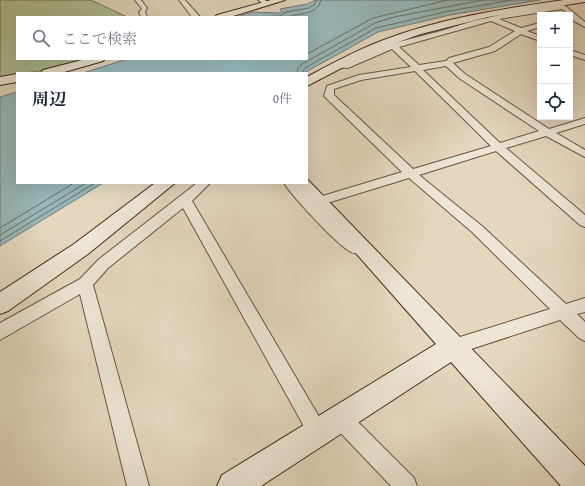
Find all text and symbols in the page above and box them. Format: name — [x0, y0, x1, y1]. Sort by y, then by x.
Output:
map controls — [537, 12, 573, 120]
button: + — [537, 12, 573, 48]
search box — [16, 16, 308, 60]
icon: search — [30, 27, 52, 49]
text: ここで検索 — [62, 28, 137, 49]
button: − — [537, 48, 573, 84]
button: locate — [537, 84, 573, 120]
text: 周辺 — [32, 86, 66, 111]
text: 0件 — [273, 89, 292, 108]

